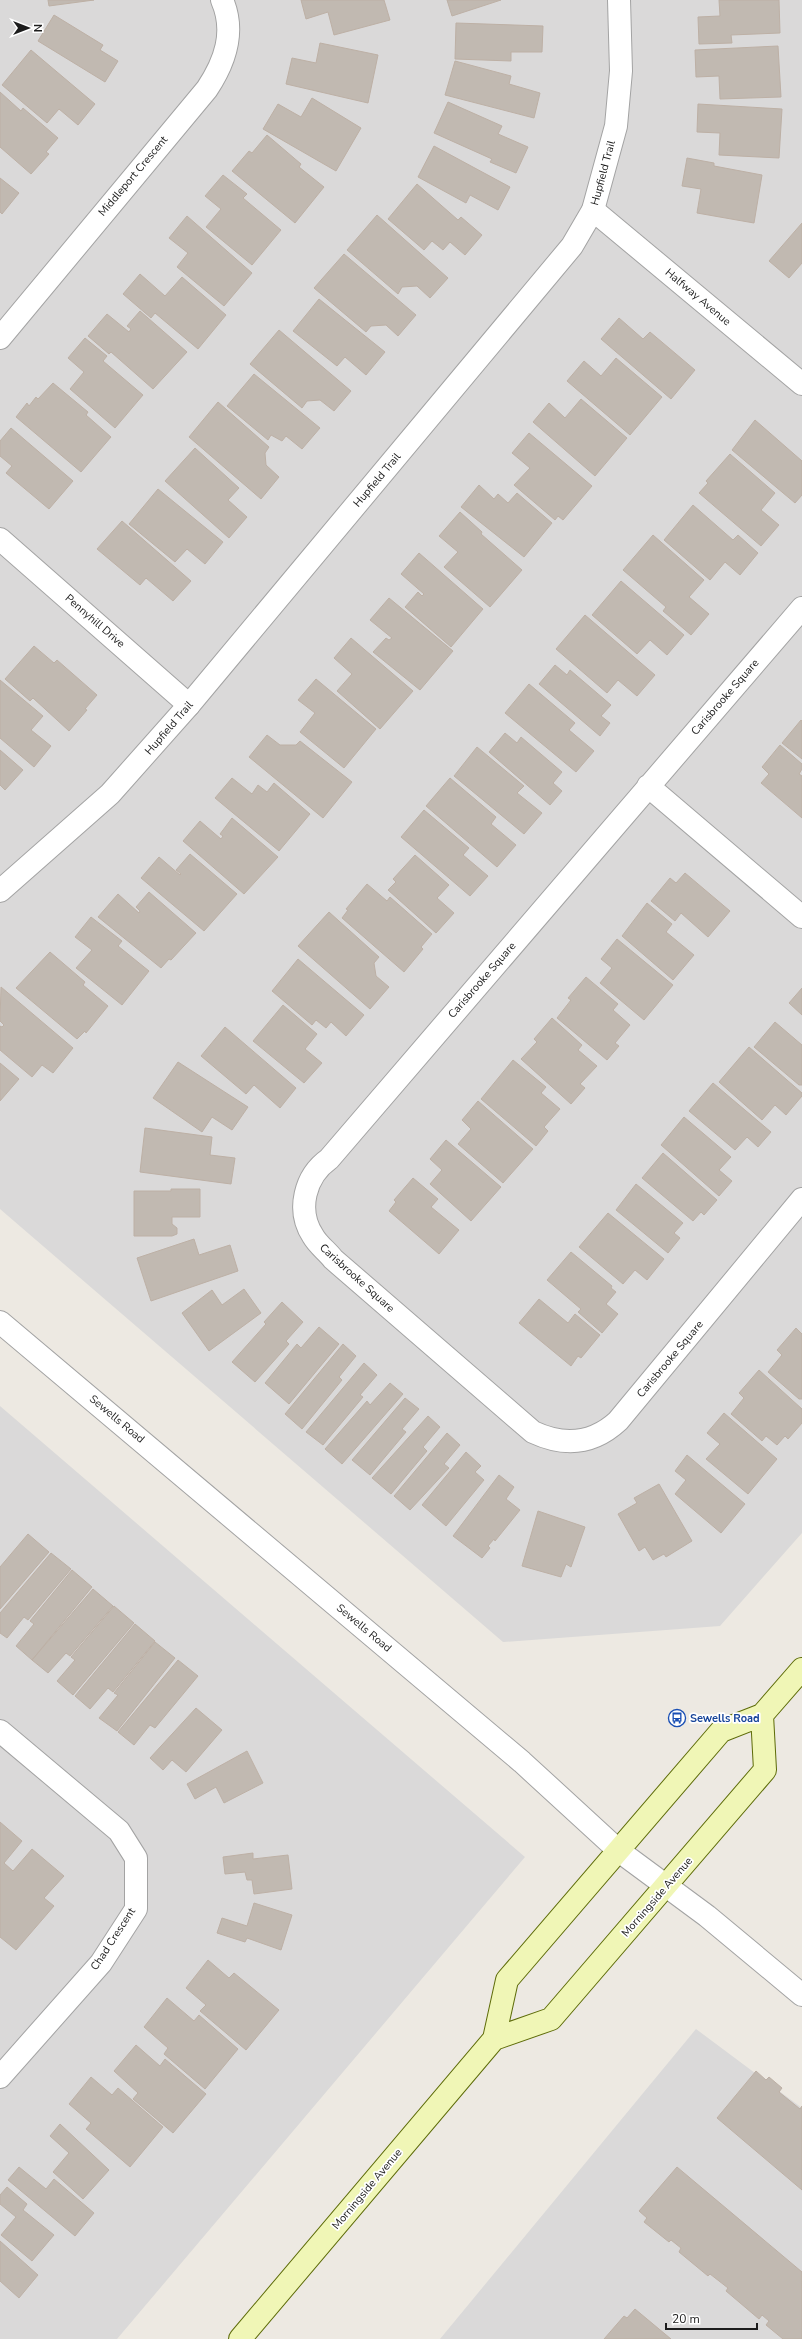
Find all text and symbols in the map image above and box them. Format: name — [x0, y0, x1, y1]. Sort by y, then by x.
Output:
north arrow — [8, 8, 48, 48]
text: N — [30, 24, 45, 32]
street label: Middleport Crescent — [95, 133, 171, 219]
street label: Hupfield Trail — [587, 138, 619, 207]
street label: Halfway Avenue — [662, 265, 734, 329]
street label: Hupfield Trail — [350, 449, 405, 510]
street label: Pennyhill Drive — [62, 591, 128, 651]
street label: Carisbrooke Square — [688, 656, 762, 738]
street label: Hupfield Trail — [141, 697, 197, 758]
street label: Carisbrooke Square — [445, 939, 519, 1021]
street label: Carisbrooke Square — [316, 1240, 398, 1316]
street label: Carisbrooke Square — [633, 1317, 707, 1401]
street label: Sewells Road — [86, 1391, 148, 1447]
street label: Sewells Road — [333, 1600, 395, 1656]
bus stop icon: Sewells Road — [667, 1708, 687, 1728]
place label: Sewells Road — [690, 1711, 760, 1726]
street label: Morningside Avenue — [618, 1854, 696, 1940]
street label: Chad Crescent — [87, 1905, 139, 1973]
street label: Morningside Avenue — [329, 2145, 405, 2233]
scale bar — [666, 2305, 757, 2331]
text: 20 m — [672, 2311, 700, 2327]

